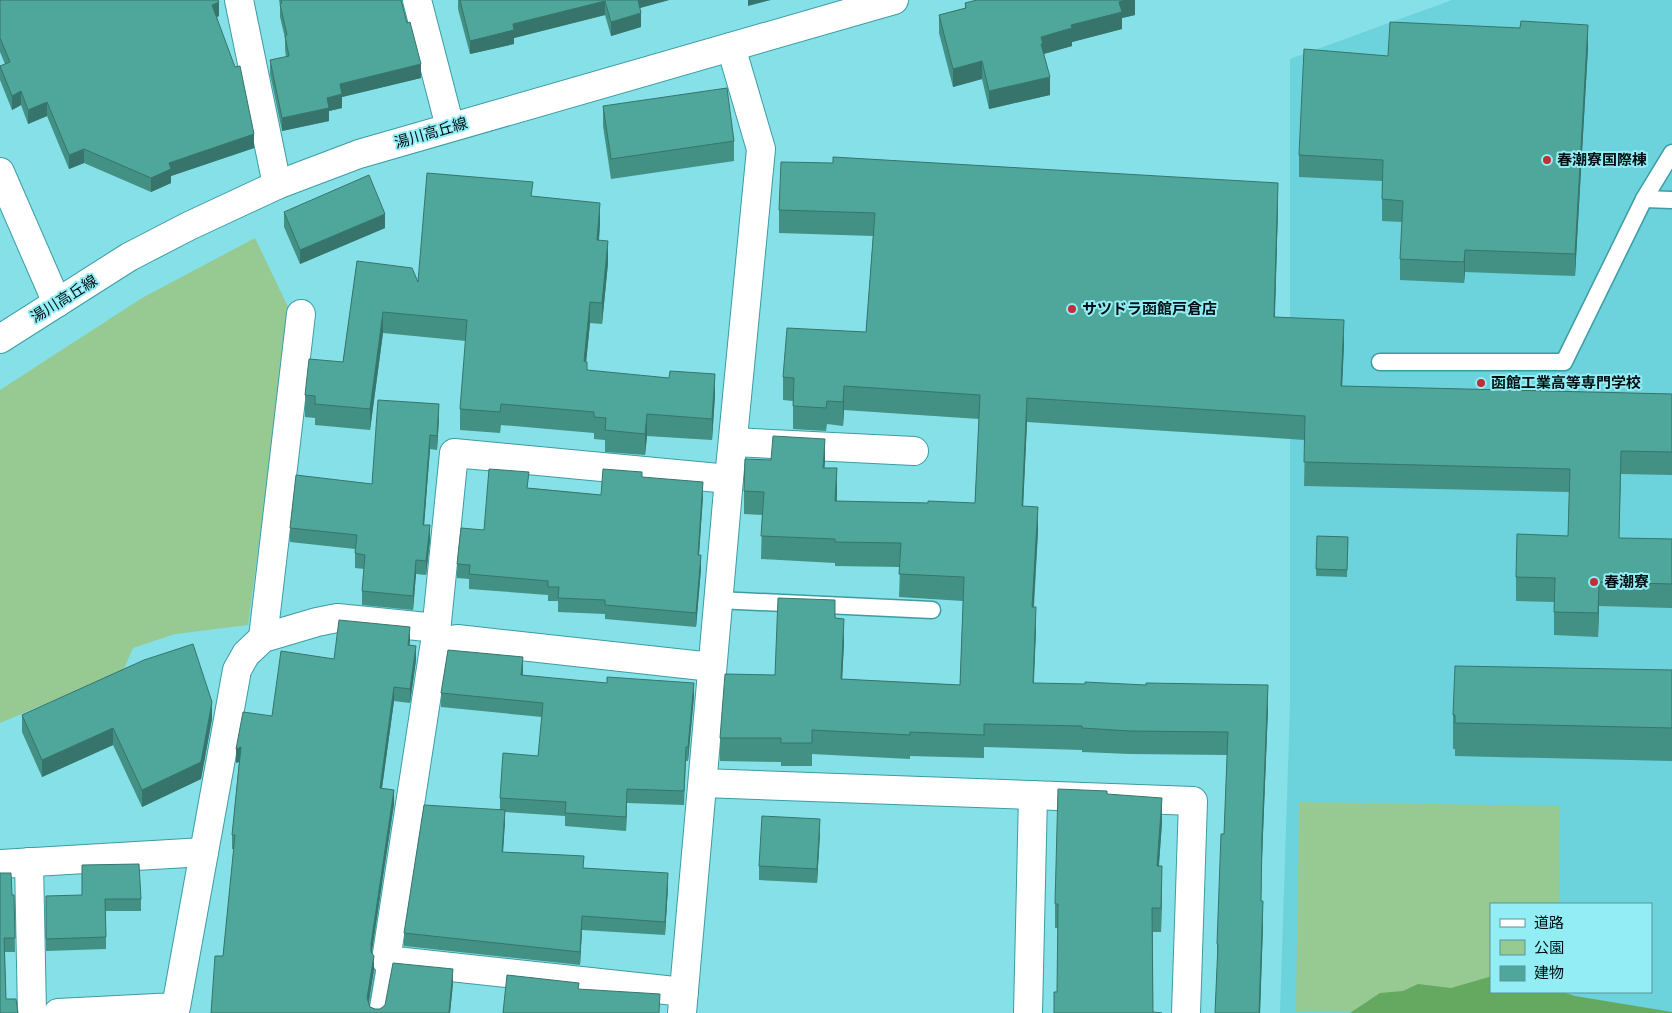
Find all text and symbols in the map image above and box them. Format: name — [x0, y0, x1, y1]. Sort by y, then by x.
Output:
street label: 湯川高丘線 — [392, 114, 470, 152]
place label: 春潮寮国際棟 — [1557, 151, 1647, 169]
marker: 春潮寮国際棟 — [1541, 154, 1553, 166]
street label: 湯川高丘線 — [27, 271, 101, 327]
place label: サツドラ函館戸倉店 — [1082, 300, 1217, 318]
marker: サツドラ函館戸倉店 — [1066, 303, 1078, 315]
place label: 函館工業高等専門学校 — [1491, 374, 1641, 392]
marker: 函館工業高等専門学校 — [1475, 377, 1487, 389]
place label: 春潮寮 — [1604, 573, 1649, 591]
marker: 春潮寮 — [1588, 576, 1600, 588]
legend — [1490, 903, 1652, 993]
text: 道路 — [1534, 914, 1564, 932]
text: 公園 — [1534, 939, 1564, 957]
text: 建物 — [1534, 964, 1564, 982]

